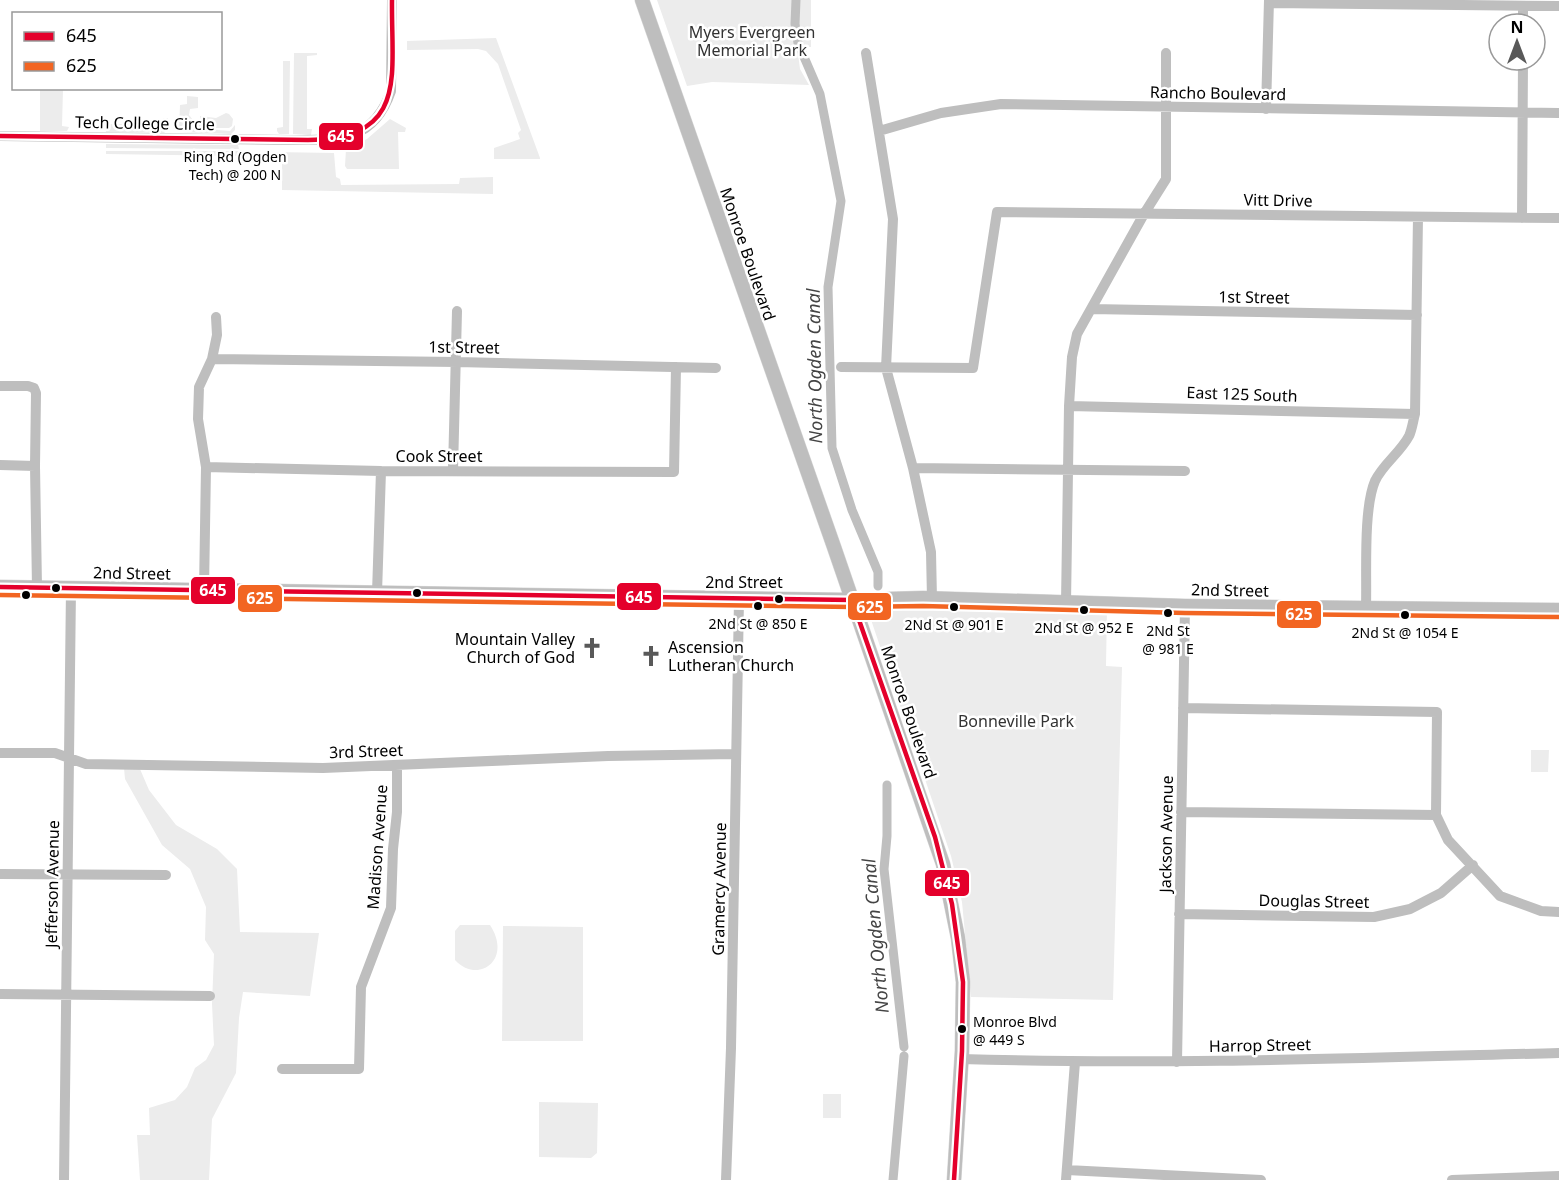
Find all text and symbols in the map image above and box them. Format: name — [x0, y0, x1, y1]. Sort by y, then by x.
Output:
legend — [12, 12, 222, 90]
north arrow — [1487, 12, 1547, 72]
text: N — [1510, 16, 1524, 38]
park label: Myers Evergreen Memorial Park — [689, 21, 815, 61]
text: 645 — [66, 23, 97, 47]
text: 625 — [66, 53, 97, 77]
street label: Rancho Boulevard — [1150, 81, 1286, 105]
street label: Tech College Circle — [75, 111, 215, 135]
line badge: 645 — [318, 122, 364, 151]
text: 645 — [327, 125, 355, 147]
marker: Ring Rd (Ogden Tech) @ 200 N — [229, 133, 241, 145]
place label: Ring Rd (Ogden Tech) @ 200 N — [183, 147, 287, 184]
street label: Monroe Boulevard — [715, 185, 781, 323]
street label: Vitt Drive — [1243, 188, 1313, 212]
street label: 1st Street — [1218, 285, 1290, 309]
water label: North Ogden Canal — [801, 288, 827, 444]
street label: 1st Street — [428, 335, 500, 359]
street label: East 125 South — [1186, 381, 1298, 407]
street label: Cook Street — [396, 445, 483, 467]
street label: 2nd Street — [93, 561, 171, 585]
street label: 2nd Street — [705, 571, 783, 593]
line badge: 645 — [190, 576, 236, 605]
street label: 2nd Street — [1191, 578, 1269, 602]
text: 645 — [199, 579, 227, 601]
unlabelled marker — [50, 582, 62, 594]
line badge: 645 — [616, 582, 662, 611]
line badge: 625 — [237, 584, 283, 613]
text: 645 — [625, 586, 653, 608]
text: 625 — [246, 587, 274, 609]
unlabelled marker — [411, 587, 423, 599]
unlabelled marker — [20, 589, 32, 601]
line badge: 625 — [847, 592, 892, 621]
unlabelled marker — [773, 593, 785, 605]
text: 625 — [856, 596, 884, 618]
marker: 2Nd St @ 850 E — [752, 600, 764, 612]
line badge: 625 — [1276, 600, 1322, 629]
marker: 2Nd St @ 901 E — [948, 601, 960, 613]
text: 625 — [1285, 603, 1313, 625]
marker: 2Nd St @ 952 E — [1078, 604, 1090, 616]
marker: 2Nd St @ 981 E — [1162, 607, 1174, 619]
marker: 2Nd St @ 1054 E — [1399, 609, 1411, 621]
place label: 2Nd St @ 850 E — [709, 614, 807, 633]
place label: 2Nd St @ 901 E — [905, 615, 1003, 634]
place label: 2Nd St @ 952 E — [1035, 618, 1133, 637]
place label: 2Nd St @ 981 E — [1142, 621, 1194, 658]
place label: 2Nd St @ 1054 E — [1352, 623, 1458, 642]
place label: Mountain Valley Church of God — [455, 628, 576, 668]
church icon: Mountain Valley Church of God — [580, 636, 604, 660]
place label: Ascension Lutheran Church — [668, 636, 794, 676]
street label: Monroe Boulevard — [876, 643, 942, 781]
church icon: Ascension Lutheran Church — [639, 644, 663, 668]
park label: Bonneville Park — [958, 710, 1074, 732]
street label: 3rd Street — [329, 739, 404, 763]
street label: Jackson Avenue — [1154, 775, 1178, 895]
street label: Madison Avenue — [362, 784, 392, 910]
street label: Jefferson Avenue — [40, 820, 64, 950]
street label: Gramercy Avenue — [707, 822, 731, 956]
water label: North Ogden Canal — [856, 857, 894, 1014]
line badge: 645 — [924, 869, 970, 897]
text: 645 — [933, 872, 961, 894]
street label: Douglas Street — [1258, 889, 1370, 913]
place label: Monroe Blvd @ 449 S — [973, 1012, 1057, 1049]
marker: Monroe Blvd @ 449 S — [956, 1023, 968, 1035]
street label: Harrop Street — [1209, 1033, 1311, 1057]

